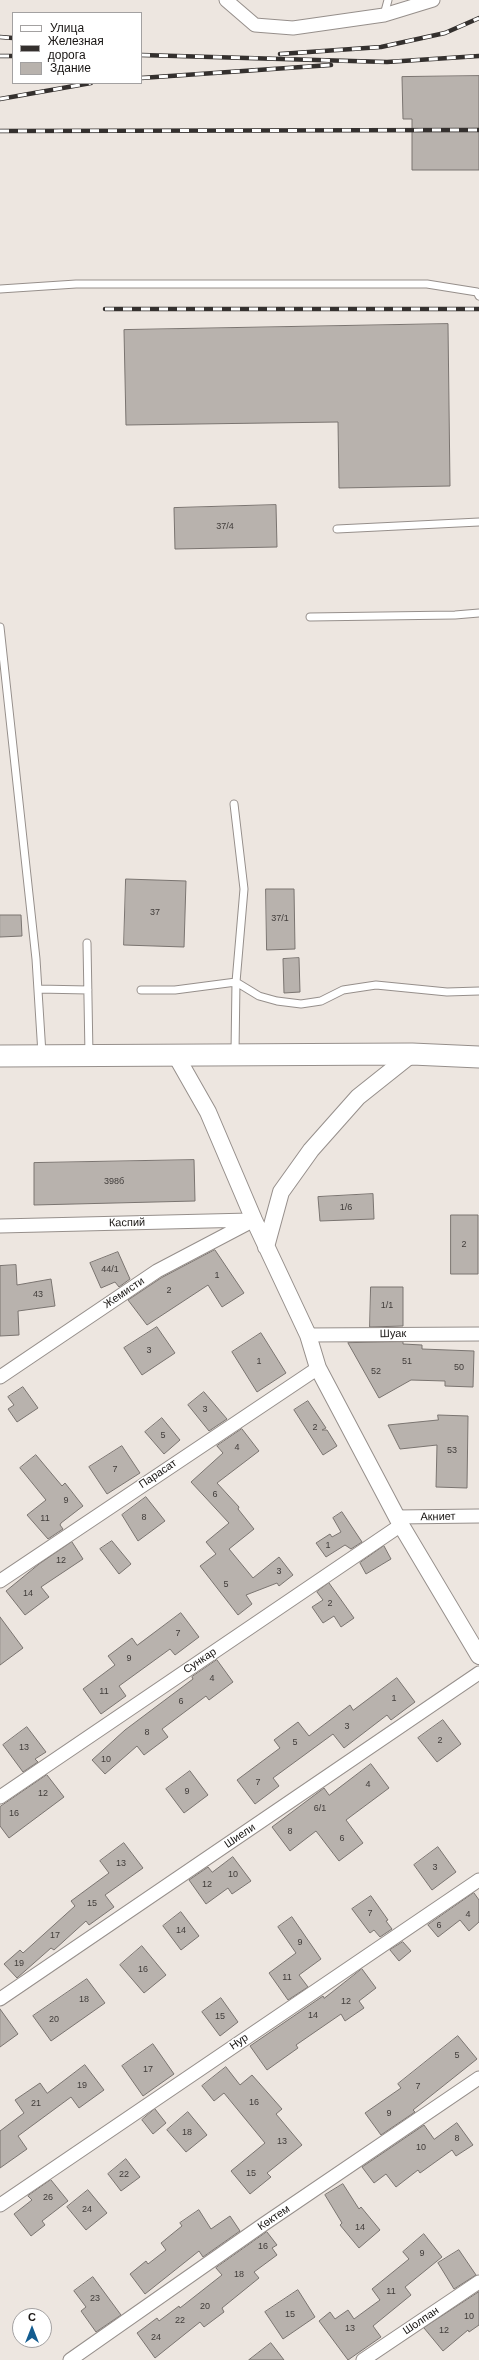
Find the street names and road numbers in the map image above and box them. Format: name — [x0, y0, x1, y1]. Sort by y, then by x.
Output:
street label: Каспий — [109, 1216, 145, 1230]
street label: Жемисти — [101, 1275, 147, 1311]
street label: Шуак — [380, 1327, 406, 1341]
street label: Парасат — [137, 1457, 179, 1491]
street label: Акниет — [420, 1510, 456, 1524]
street label: Сункар — [181, 1645, 219, 1677]
street label: Шиели — [222, 1821, 258, 1851]
street label: Нур — [227, 2031, 251, 2053]
street label: Көктем — [255, 2202, 293, 2234]
street label: Шолпан — [401, 2304, 441, 2338]

